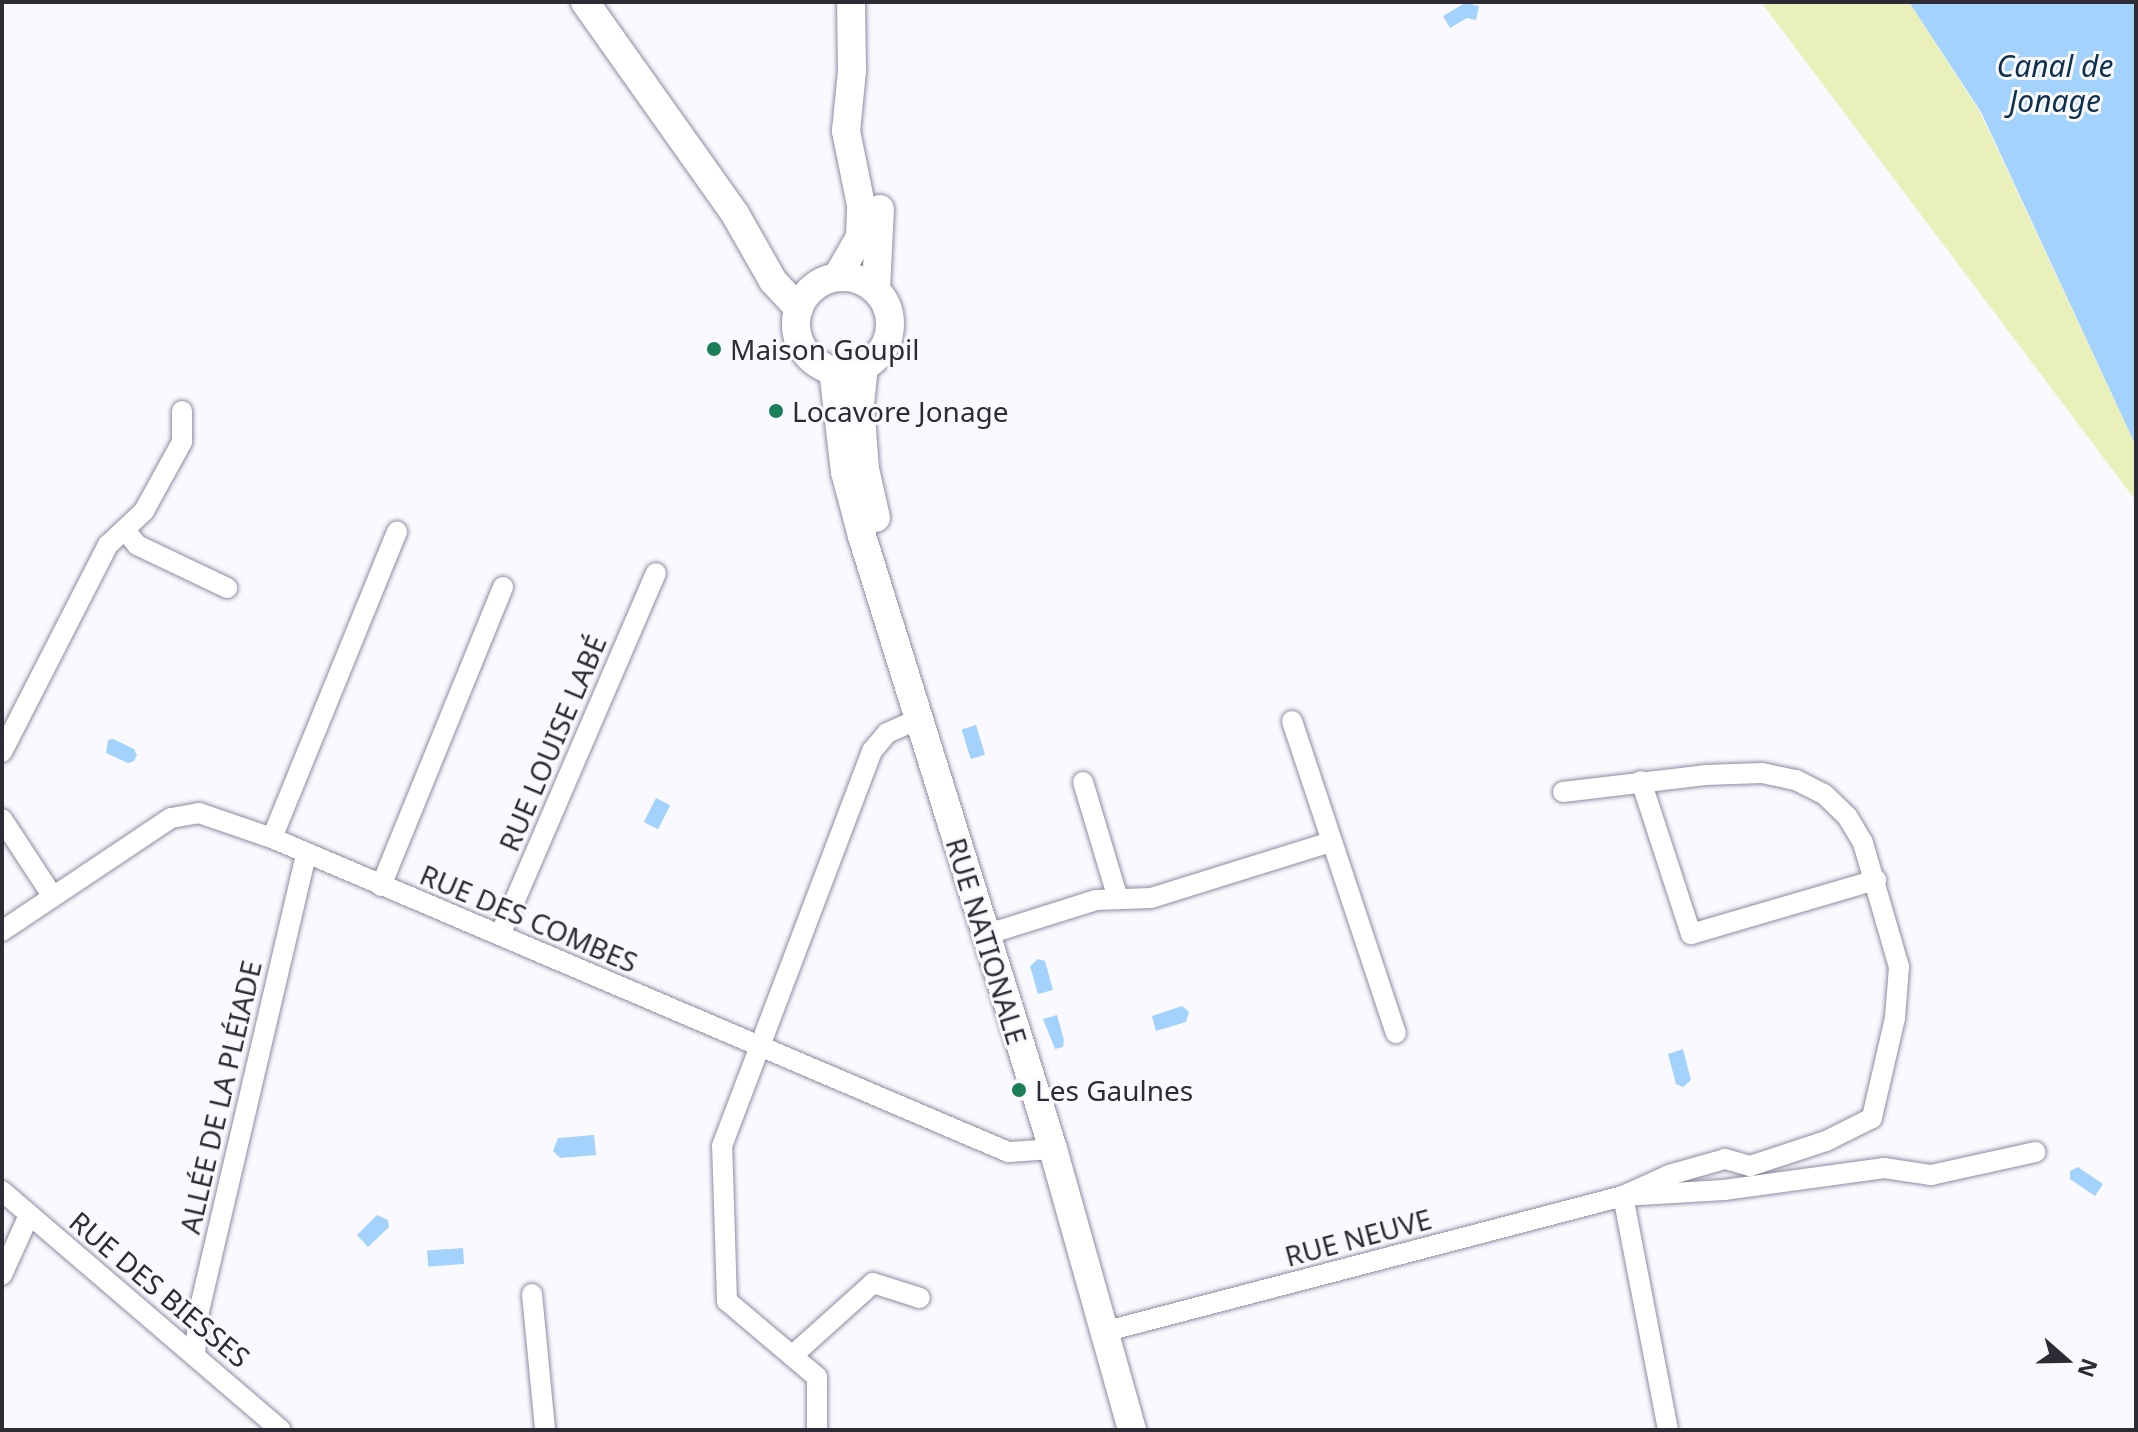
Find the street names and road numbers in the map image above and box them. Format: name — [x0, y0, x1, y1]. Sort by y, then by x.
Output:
street label: RUE LOUISE LABÉ — [491, 630, 613, 856]
street label: RUE NATIONALE — [940, 834, 1034, 1048]
street label: RUE DES COMBES — [415, 857, 643, 979]
street label: ALLÉE DE LA PLÉIADE — [172, 957, 268, 1237]
street label: RUE NEUVE — [1281, 1201, 1435, 1273]
street label: RUE DES BIESSES — [63, 1204, 257, 1374]

